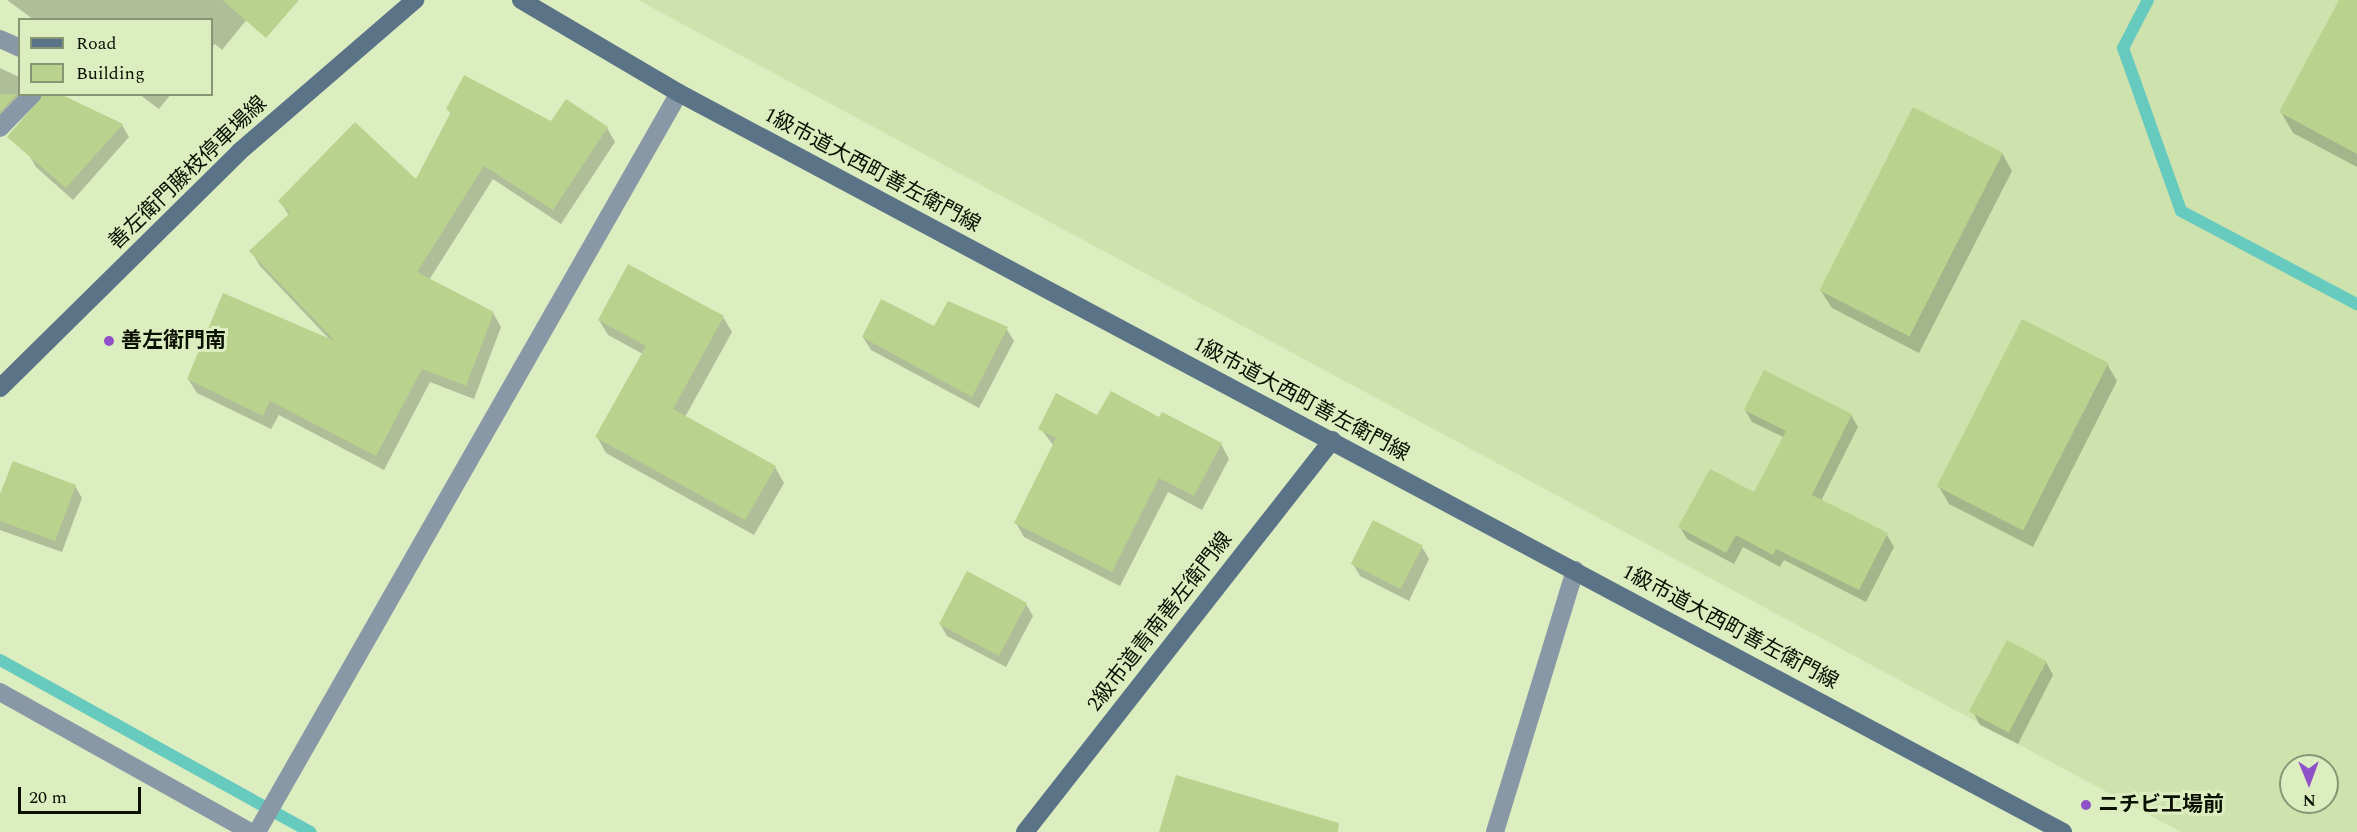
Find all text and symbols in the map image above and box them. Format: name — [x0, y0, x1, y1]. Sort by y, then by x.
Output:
legend — [18, 18, 213, 96]
text: Road — [76, 30, 117, 57]
text: Building — [76, 60, 145, 87]
street label: 善左衛門藤枝停車場線 — [104, 91, 272, 255]
street label: 1級市道大西町善左衛門線 — [759, 102, 985, 238]
place label: 善左衛門南 — [121, 328, 226, 354]
street label: 1級市道大西町善左衛門線 — [1188, 331, 1414, 467]
marker: 善左衛門南 — [102, 334, 116, 348]
street label: 2級市道青南善左衛門線 — [1082, 527, 1238, 717]
street label: 1級市道大西町善左衛門線 — [1617, 559, 1843, 695]
north arrow — [2279, 754, 2339, 814]
scale bar — [21, 775, 144, 813]
text: 20 m — [29, 784, 67, 811]
text: N — [2303, 788, 2316, 812]
place label: ニチビ工場前 — [2098, 792, 2224, 818]
marker: ニチビ工場前 — [2079, 798, 2093, 812]

